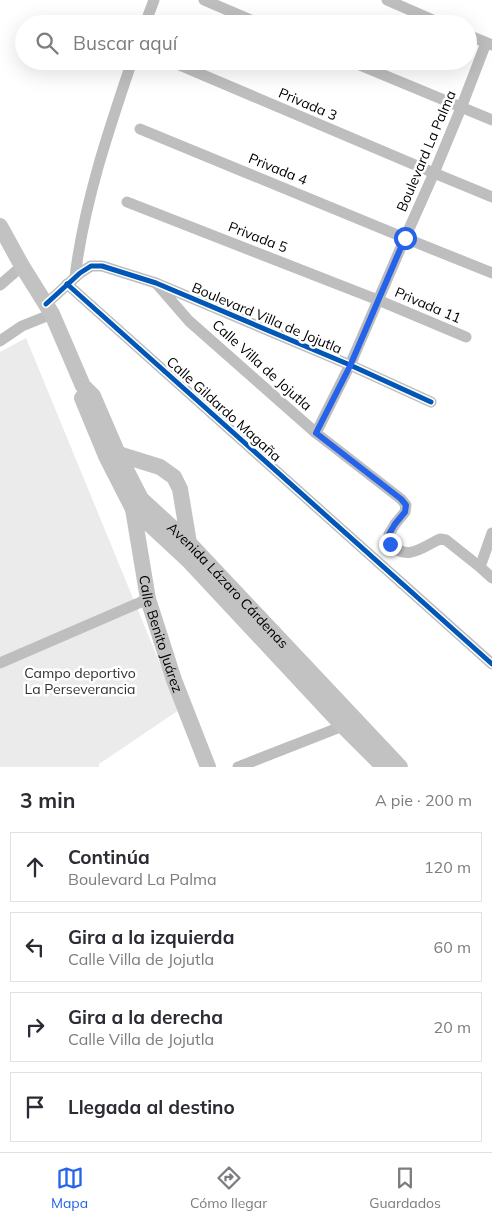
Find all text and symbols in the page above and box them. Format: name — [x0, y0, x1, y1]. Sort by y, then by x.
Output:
search box — [15, 15, 477, 70]
icon: search — [33, 29, 61, 57]
text: Buscar aquí — [73, 31, 177, 55]
street label: Privada 3 — [276, 84, 340, 124]
street label: Boulevard La Palma — [392, 88, 460, 214]
street label: Privada 4 — [246, 149, 311, 189]
street label: Privada 5 — [226, 217, 290, 257]
route start — [394, 227, 417, 250]
street label: Boulevard Villa de Jojutla — [189, 278, 345, 358]
street label: Privada 11 — [392, 283, 464, 327]
street label: Calle Villa de Jojutla — [208, 316, 316, 414]
street label: Calle Gildardo Magaña — [163, 353, 285, 465]
street label: Avenida Lázaro Cárdenas — [163, 518, 292, 652]
route end — [379, 533, 402, 556]
street label: Calle Benito Juárez — [135, 574, 187, 695]
park label: Campo deportivo La Perseverancia — [24, 664, 136, 698]
text: 3 min — [20, 787, 75, 813]
text: A pie · 200 m — [375, 790, 472, 810]
text: Continúa — [68, 845, 150, 869]
icon: ahead — [21, 853, 49, 881]
text: 120 m — [424, 857, 471, 877]
text: Boulevard La Palma — [68, 869, 217, 889]
text: Gira a la izquierda — [68, 925, 234, 949]
icon: left — [21, 933, 49, 961]
text: 60 m — [434, 937, 471, 957]
text: Calle Villa de Jojutla — [68, 949, 214, 969]
text: Gira a la derecha — [68, 1005, 223, 1029]
icon: right — [21, 1013, 49, 1041]
text: 20 m — [434, 1017, 471, 1037]
text: Calle Villa de Jojutla — [68, 1029, 214, 1049]
icon: arrive — [21, 1093, 49, 1121]
text: Llegada al destino — [68, 1095, 235, 1119]
tab: Mapa — [51, 1164, 88, 1212]
tab: Cómo llegar — [190, 1164, 267, 1212]
tab: Guardados — [369, 1164, 441, 1212]

